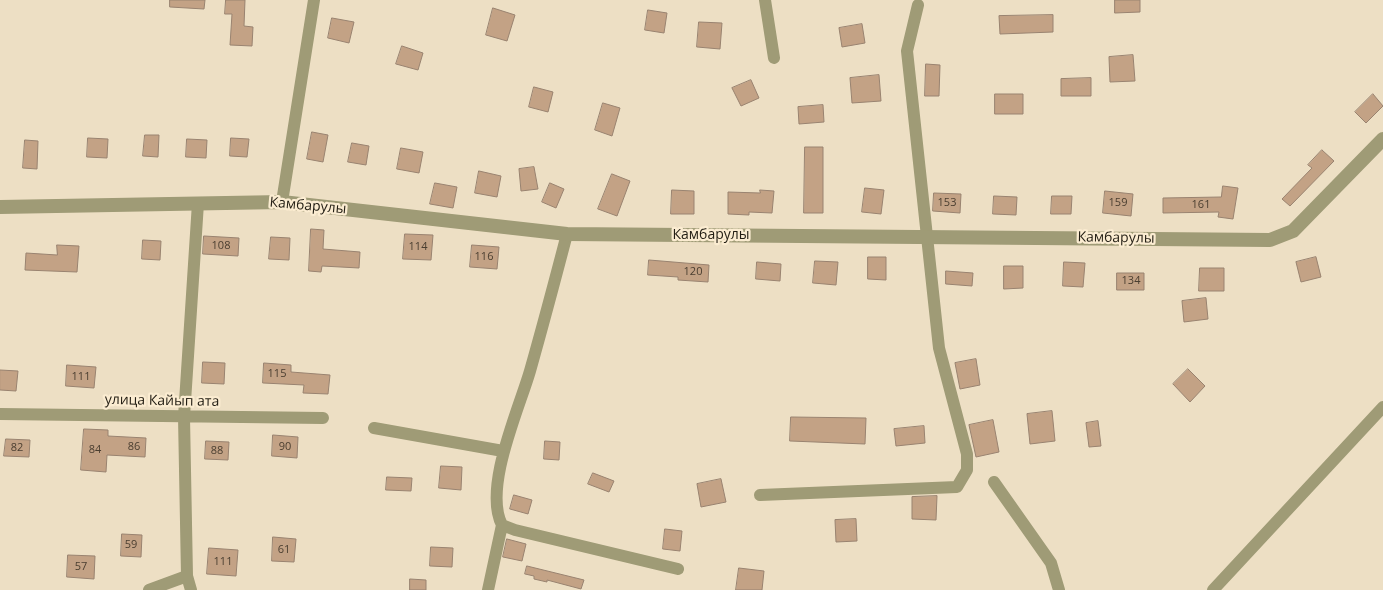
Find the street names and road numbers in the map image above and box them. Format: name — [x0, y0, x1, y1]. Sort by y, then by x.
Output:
street label: Камбарулы — [269, 194, 347, 218]
street label: Камбарулы — [672, 227, 750, 243]
street label: Камбарулы — [1077, 229, 1155, 247]
street label: улица Кайып ата — [105, 392, 219, 410]

